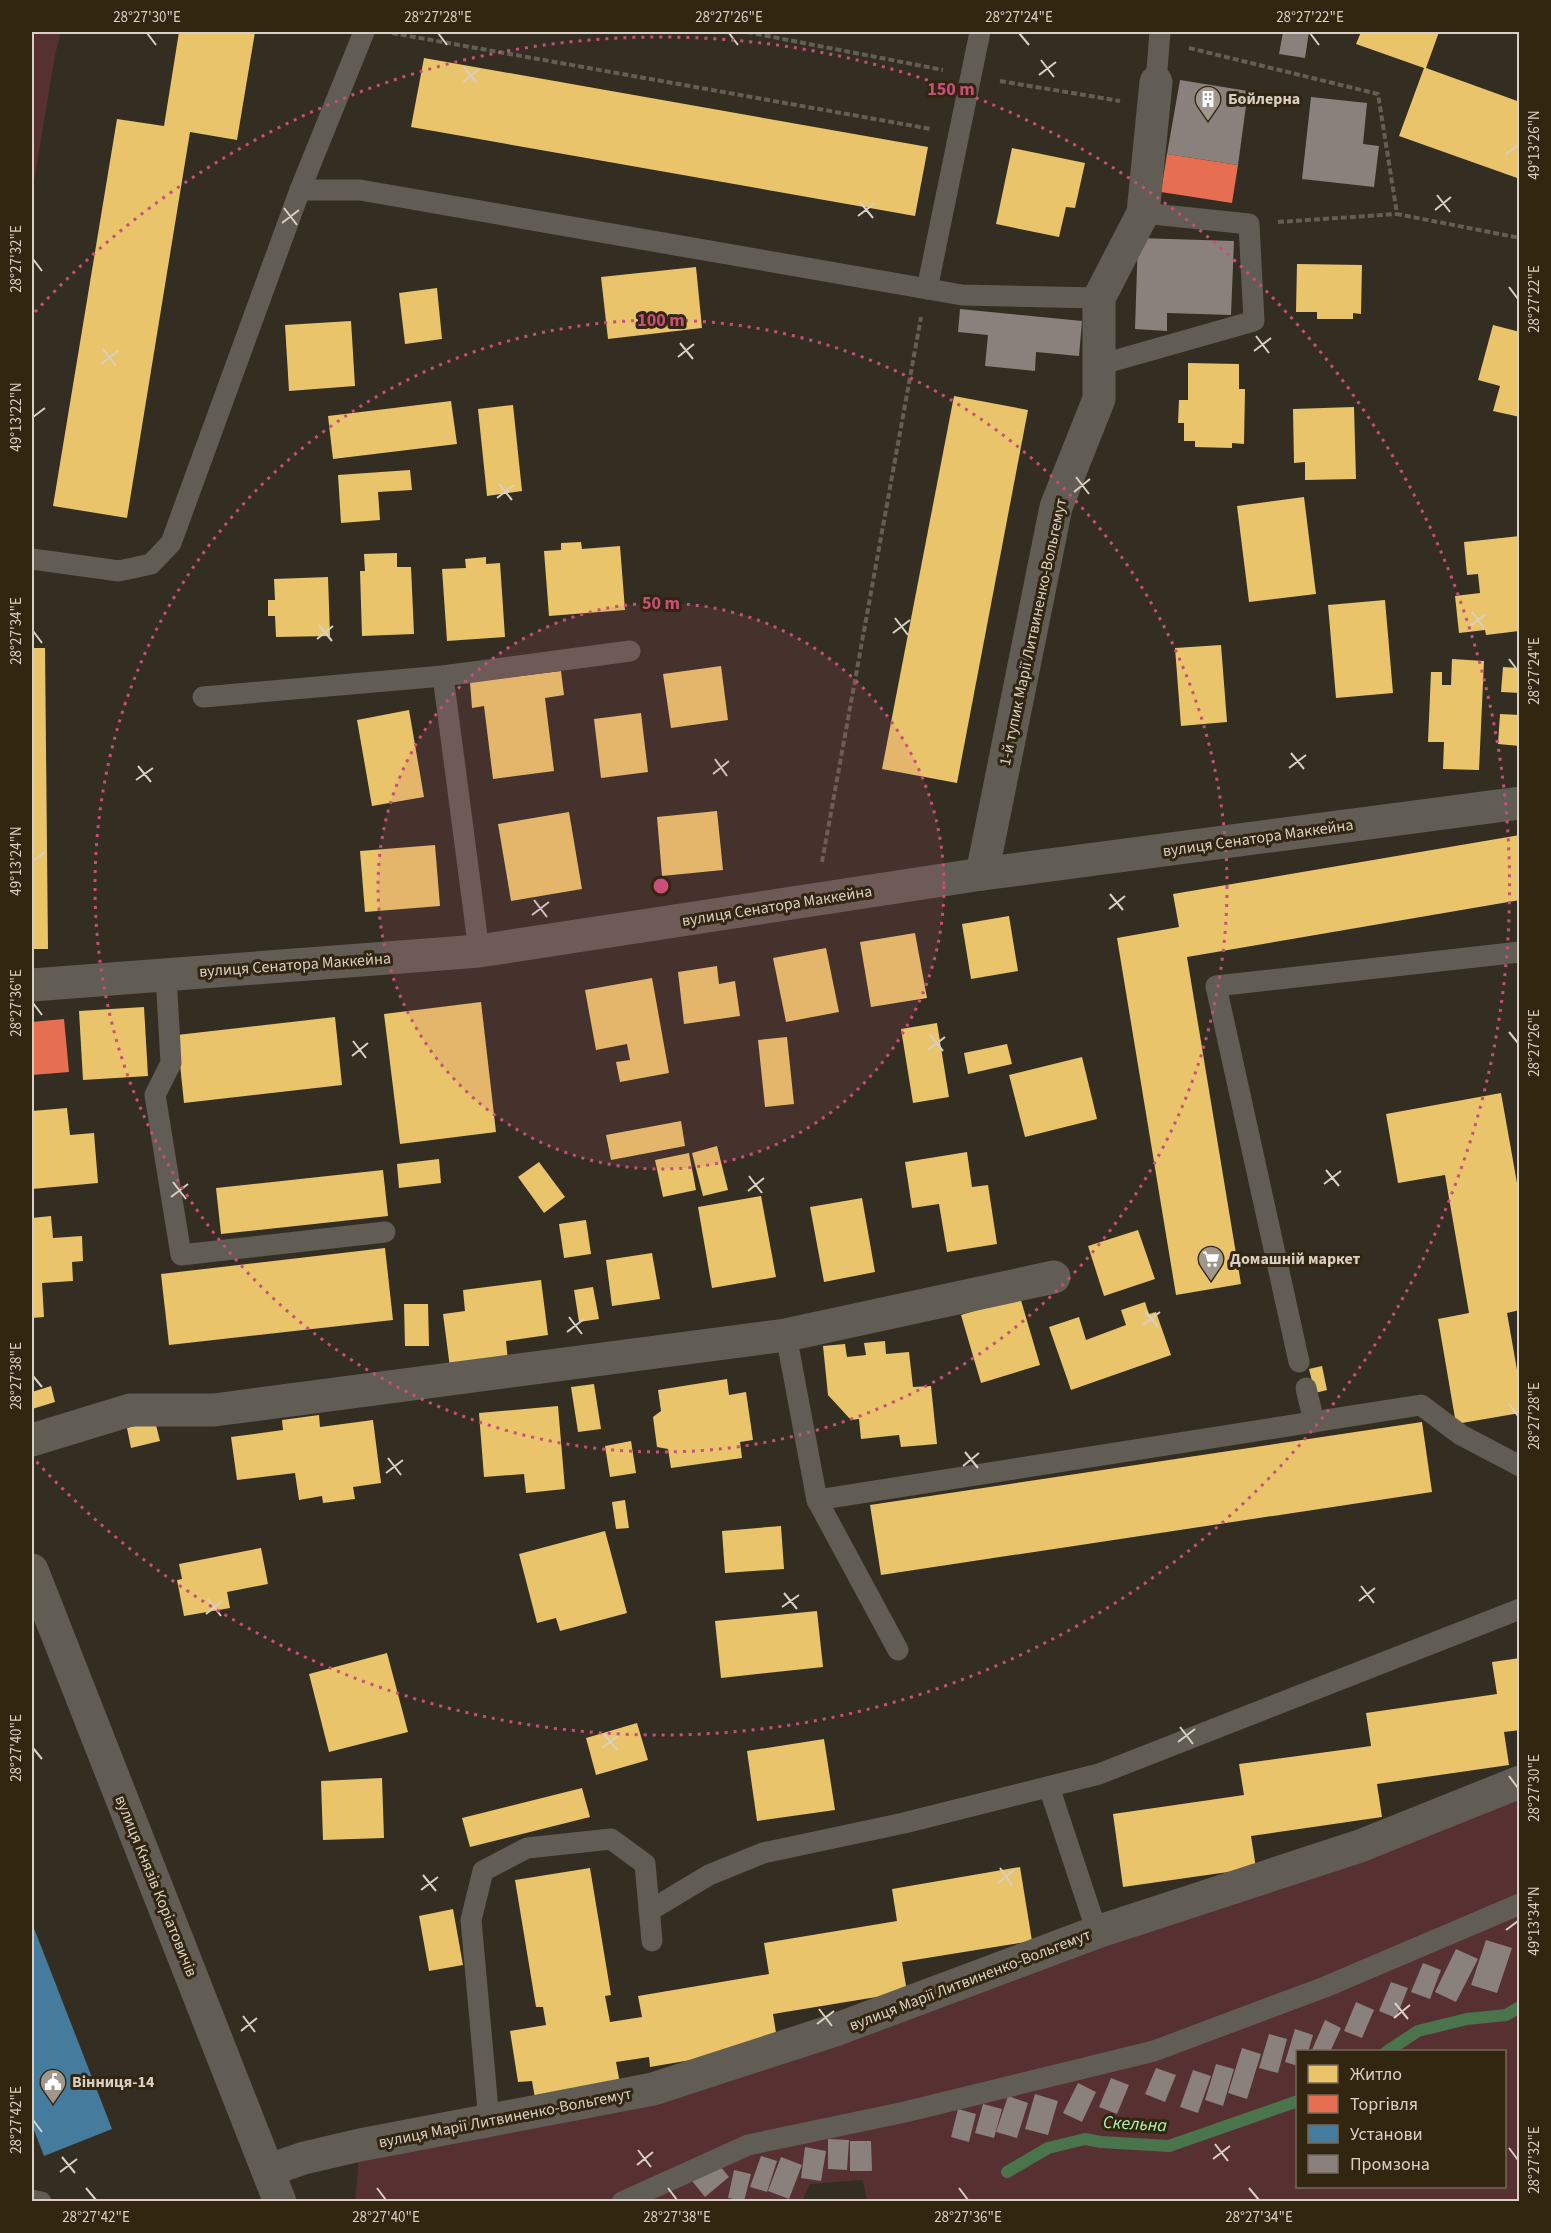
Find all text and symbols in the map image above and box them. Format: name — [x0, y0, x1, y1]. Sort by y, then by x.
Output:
text: 28°27'30"E — [113, 7, 181, 28]
text: 28°27'28"E — [404, 7, 472, 28]
text: 28°27'26"E — [695, 7, 763, 28]
text: 28°27'24"E — [985, 7, 1053, 28]
text: 28°27'22"E — [1276, 7, 1344, 28]
text: 150 m — [927, 77, 975, 102]
building icon: Бойлерна — [1193, 84, 1223, 122]
place label: Бойлерна — [1228, 88, 1300, 110]
text: 49°13'26"N — [1524, 110, 1545, 180]
text: 28°27'32"E — [6, 225, 27, 293]
text: 28°27'22"E — [1524, 265, 1545, 333]
text: 100 m — [637, 308, 685, 333]
text: 49°13'22"N — [6, 382, 27, 452]
street label: 1-й тупик Марії Литвиненко-Вольгемут — [994, 496, 1072, 768]
text: 50 m — [642, 591, 680, 616]
text: 28°27'34"E — [6, 597, 27, 665]
text: 28°27'24"E — [1524, 637, 1545, 705]
street label: вулиця Сенатора Маккейна — [1161, 814, 1355, 862]
text: 49°13'24"N — [6, 826, 27, 896]
centre of rings — [651, 876, 671, 896]
street label: вулиця Сенатора Маккейна — [680, 880, 874, 932]
street label: вулиця Сенатора Маккейна — [198, 947, 392, 983]
text: 28°27'36"E — [6, 969, 27, 1037]
text: 28°27'26"E — [1524, 1009, 1545, 1077]
supermarket icon: Домашній маркет — [1196, 1244, 1226, 1282]
place label: Домашній маркет — [1230, 1248, 1361, 1270]
text: 28°27'38"E — [6, 1342, 27, 1410]
text: 28°27'28"E — [1524, 1382, 1545, 1450]
text: 28°27'40"E — [6, 1714, 27, 1782]
text: 28°27'30"E — [1524, 1754, 1545, 1822]
street label: вулиця Князів Коріатовичів — [109, 1792, 203, 1980]
text: 49°13'34"N — [1524, 1886, 1545, 1956]
street label: вулиця Марії Литвиненко-Вольгемут — [846, 1924, 1094, 2036]
legend — [1296, 2050, 1506, 2188]
text: Житло — [1350, 2062, 1402, 2087]
public building icon: Вінниця-14 — [38, 2067, 68, 2105]
place label: Вінниця-14 — [72, 2071, 155, 2093]
street label: вулиця Марії Литвиненко-Вольгемут — [377, 2083, 633, 2153]
text: 28°27'42"E — [6, 2086, 27, 2154]
text: Торгівля — [1350, 2092, 1418, 2117]
water label: Скельна — [1102, 2110, 1168, 2138]
text: Установи — [1350, 2122, 1423, 2147]
text: 28°27'32"E — [1524, 2126, 1545, 2194]
text: Промзона — [1350, 2152, 1430, 2177]
text: 28°27'42"E — [62, 2207, 130, 2228]
text: 28°27'40"E — [352, 2207, 420, 2228]
text: 28°27'38"E — [643, 2207, 711, 2228]
text: 28°27'36"E — [934, 2207, 1002, 2228]
text: 28°27'34"E — [1225, 2207, 1293, 2228]

